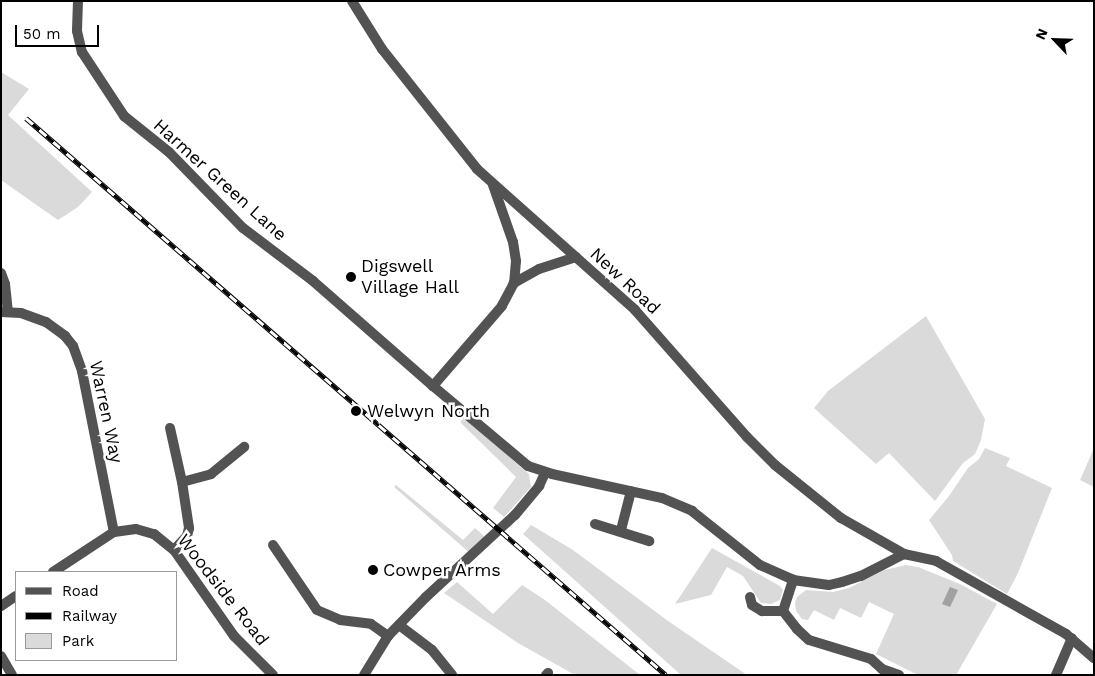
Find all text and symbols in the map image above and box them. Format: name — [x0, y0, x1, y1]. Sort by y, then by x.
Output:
scale bar — [18, 15, 101, 47]
north arrow — [1030, 15, 1080, 65]
text: 50 m — [23, 25, 60, 43]
text: N — [1032, 26, 1051, 42]
street label: Harmer Green Lane — [149, 114, 291, 246]
street label: New Road — [585, 243, 665, 319]
place label: Digswell Village Hall — [361, 256, 459, 298]
marker: Digswell Village Hall — [345, 271, 357, 283]
street label: Warren Way — [85, 359, 127, 465]
place label: Welwyn North — [367, 400, 490, 422]
marker: Welwyn North — [349, 404, 363, 418]
street label: Woodside Road — [173, 530, 273, 650]
place label: Cowper Arms — [383, 559, 502, 581]
marker: Cowper Arms — [367, 564, 379, 576]
legend — [15, 571, 178, 661]
text: Road — [62, 582, 99, 600]
text: Railway — [62, 607, 117, 625]
text: Park — [62, 632, 94, 650]

